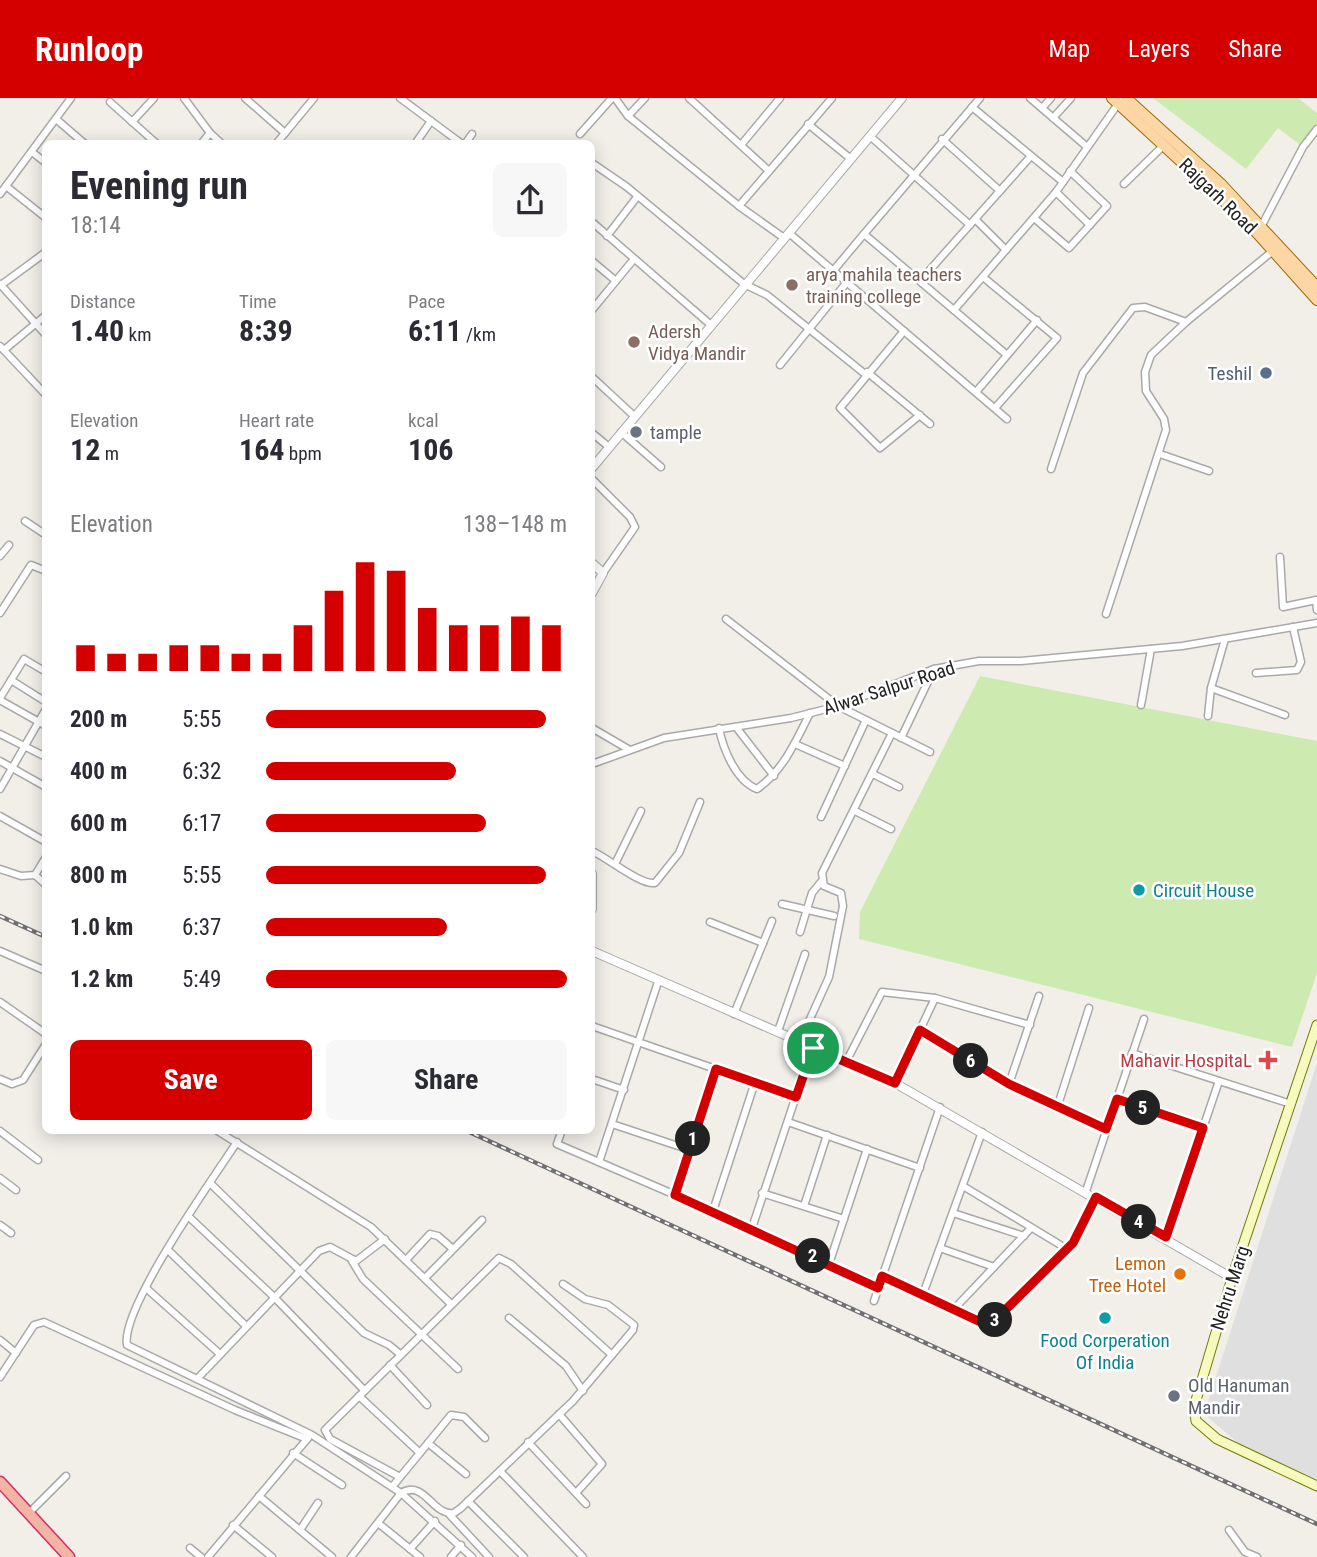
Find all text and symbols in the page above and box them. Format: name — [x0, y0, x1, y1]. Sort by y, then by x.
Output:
text: Runloop — [35, 30, 143, 69]
text: Map — [1049, 35, 1090, 63]
text: Layers — [1128, 35, 1190, 63]
text: Share — [1228, 35, 1282, 63]
street label: Rajgarh Road — [1174, 153, 1262, 239]
button: share — [493, 163, 567, 237]
text: Evening run — [70, 164, 248, 208]
text: 18:14 — [70, 212, 121, 239]
place label: arya mahila teachers training college — [806, 263, 962, 308]
marker: arya mahila teachers training college — [784, 277, 800, 293]
text: Distance — [70, 290, 135, 313]
text: Time — [239, 290, 276, 313]
text: Pace — [408, 290, 445, 313]
text: 1.40 — [70, 313, 124, 348]
text: 8:39 — [239, 313, 293, 348]
text: 6:11 — [408, 313, 462, 348]
place label: Adersh Vidya Mandir — [648, 320, 746, 365]
text: km — [124, 323, 151, 346]
text: /km — [462, 323, 496, 346]
marker: Adersh Vidya Mandir — [626, 334, 642, 350]
place label: Teshil — [1208, 362, 1252, 385]
marker: Teshil — [1258, 365, 1274, 381]
text: Elevation — [70, 409, 138, 432]
text: Heart rate — [239, 409, 314, 432]
text: kcal — [408, 409, 439, 432]
place label: tample — [650, 421, 702, 444]
marker: tample — [628, 424, 644, 440]
text: 12 — [70, 432, 100, 467]
text: 164 — [239, 432, 284, 467]
text: 106 — [408, 432, 453, 467]
text: m — [100, 442, 119, 465]
text: bpm — [284, 442, 322, 465]
text: Elevation — [70, 511, 153, 538]
text: 138–148 m — [463, 511, 567, 538]
street label: Alwar Salpur Road — [820, 656, 958, 720]
text: 200 m — [70, 706, 127, 733]
text: 5:55 — [182, 706, 221, 733]
text: 400 m — [70, 758, 127, 785]
text: 6:32 — [182, 758, 221, 785]
text: 600 m — [70, 810, 127, 837]
text: 6:17 — [182, 810, 221, 837]
text: 800 m — [70, 862, 127, 889]
text: 5:55 — [182, 862, 221, 889]
place label: Circuit House — [1153, 879, 1254, 902]
marker: Circuit House — [1131, 882, 1147, 898]
text: 1.0 km — [70, 914, 133, 941]
text: 6:37 — [182, 914, 221, 941]
text: 1.2 km — [70, 966, 133, 993]
text: 5:49 — [182, 966, 221, 993]
pin — [783, 1018, 843, 1078]
icon: arrive — [794, 1029, 832, 1067]
button: Save — [70, 1040, 312, 1120]
button: Share — [326, 1040, 567, 1120]
pin: 6 — [954, 1044, 988, 1079]
text: 6 — [966, 1049, 975, 1072]
place label: Mahavir HospitaL — [1120, 1049, 1252, 1072]
marker: Mahavir HospitaL — [1258, 1050, 1278, 1070]
pin: 5 — [1126, 1090, 1160, 1126]
text: 5 — [1138, 1096, 1147, 1119]
pin: 1 — [676, 1122, 710, 1156]
text: 1 — [688, 1127, 697, 1150]
pin: 4 — [1122, 1204, 1156, 1240]
text: 4 — [1134, 1210, 1143, 1233]
pin: 2 — [796, 1238, 830, 1274]
street label: Nehru Marg — [1206, 1243, 1254, 1333]
text: 2 — [808, 1244, 817, 1267]
place label: Lemon Tree Hotel — [1089, 1252, 1166, 1297]
marker: Lemon Tree Hotel — [1172, 1266, 1188, 1282]
pin: 3 — [978, 1302, 1012, 1338]
text: 3 — [990, 1308, 999, 1331]
marker: Food Corperation Of India — [1097, 1310, 1113, 1326]
place label: Food Corperation Of India — [1040, 1329, 1170, 1374]
place label: Old Hanuman Mandir — [1188, 1374, 1289, 1419]
marker: Old Hanuman Mandir — [1166, 1388, 1182, 1404]

